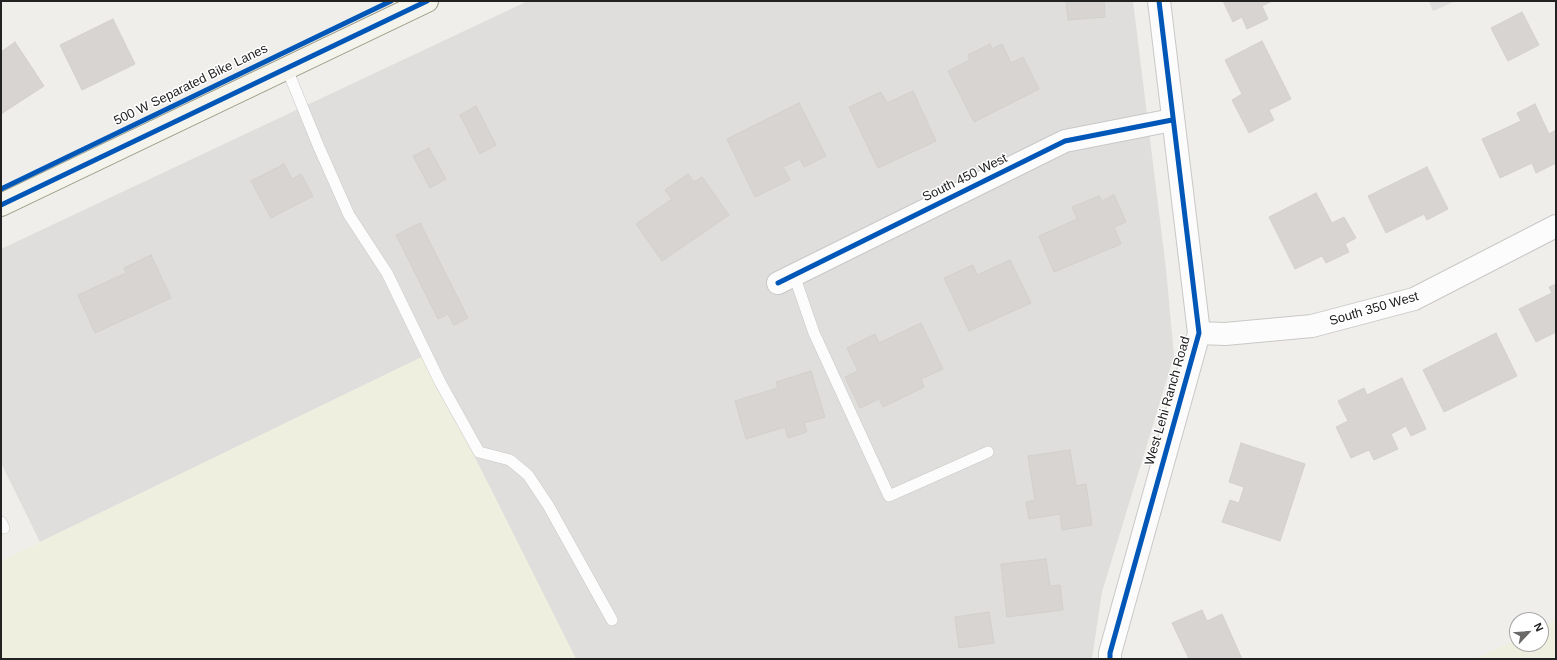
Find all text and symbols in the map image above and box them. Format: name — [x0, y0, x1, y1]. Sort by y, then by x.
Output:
street label: 500 W Separated Bike Lanes — [112, 41, 270, 129]
street label: South 450 West — [920, 151, 1010, 205]
street label: South 350 West — [1328, 289, 1420, 329]
street label: West Lehi Ranch Road — [1142, 335, 1194, 467]
north arrow — [1509, 612, 1549, 652]
text: N — [1532, 621, 1546, 633]

